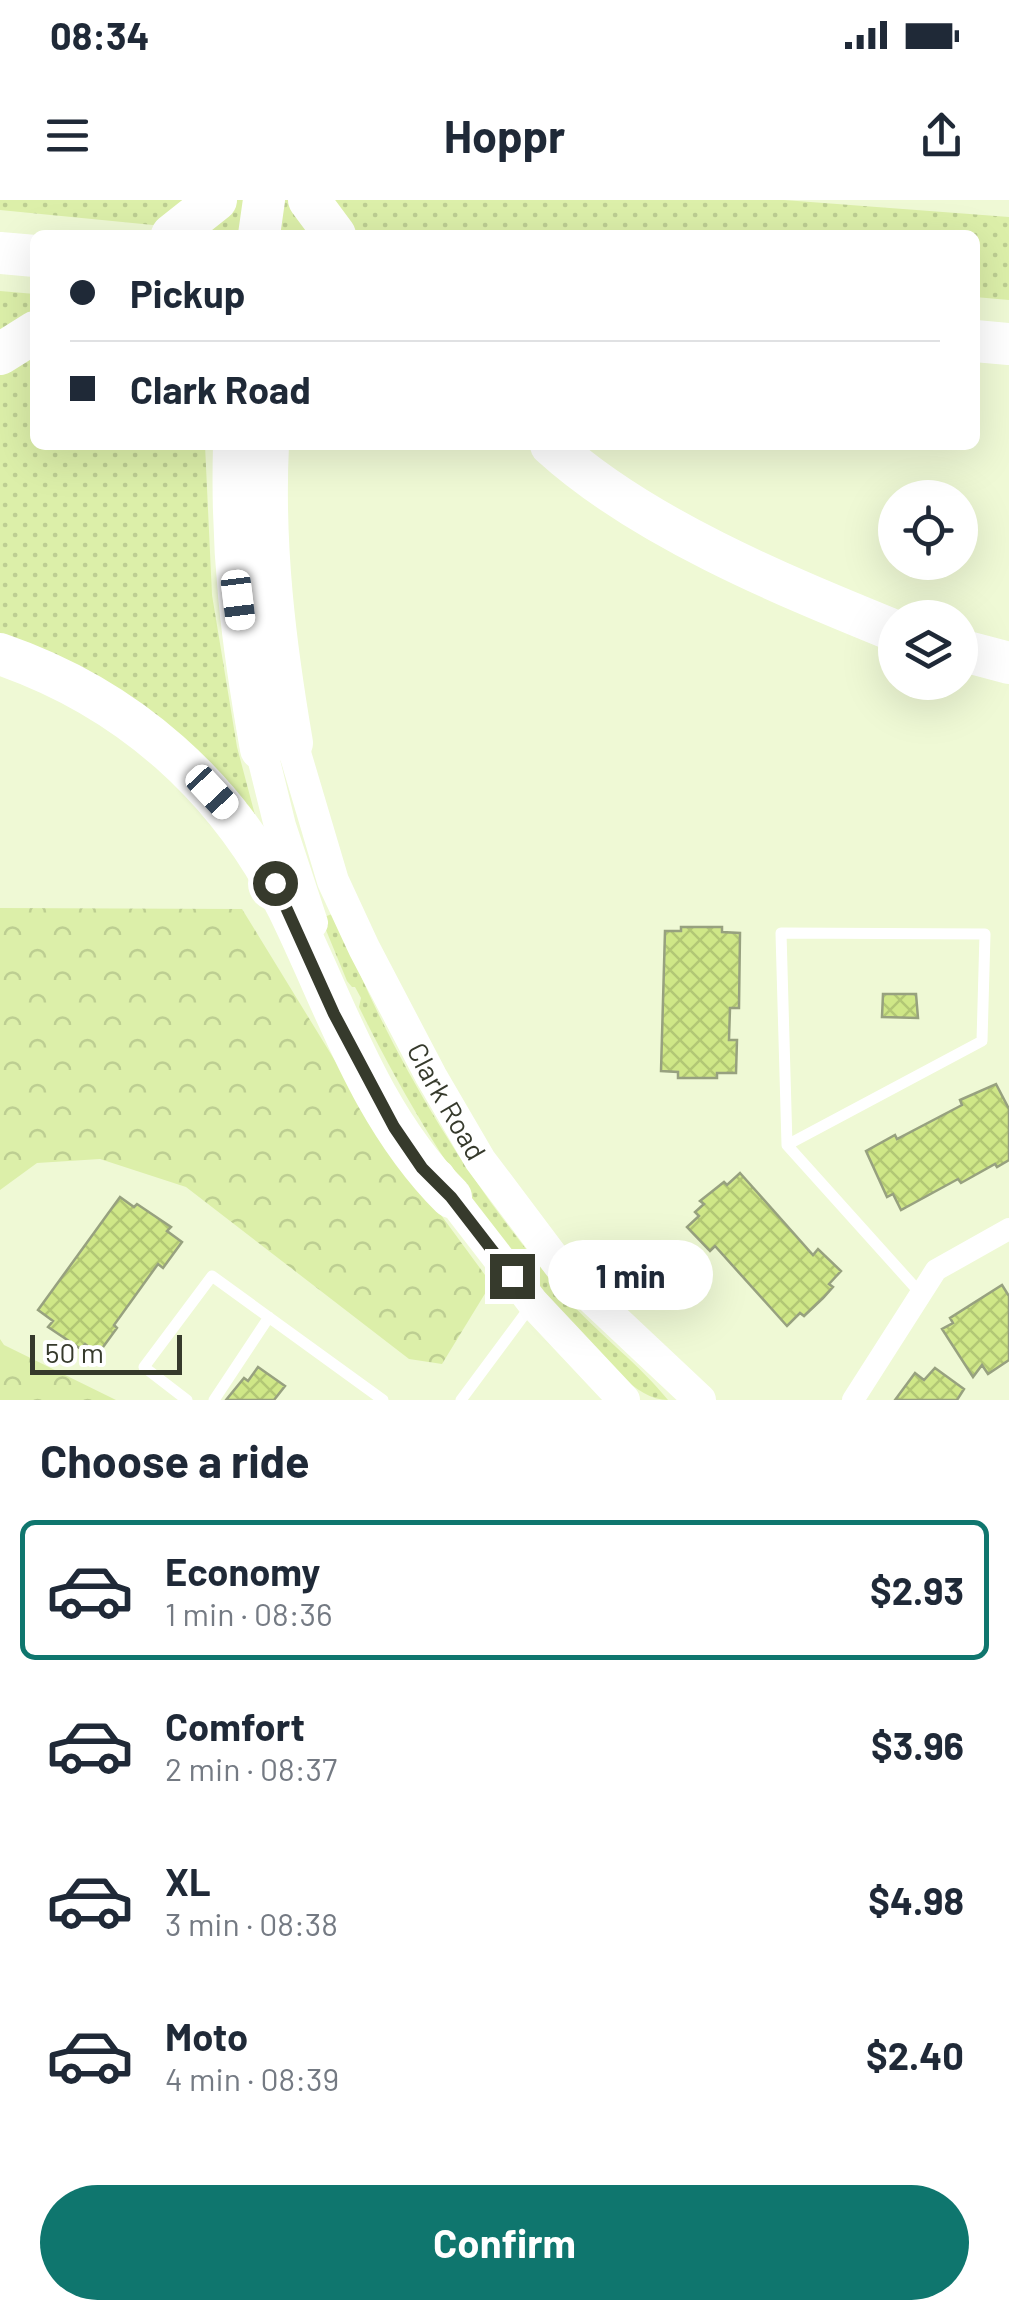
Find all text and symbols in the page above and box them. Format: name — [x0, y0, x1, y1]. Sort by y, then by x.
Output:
text: 08:34 — [50, 12, 150, 58]
icon: menu — [40, 108, 95, 163]
text: Hoppr — [444, 108, 565, 162]
icon: share — [914, 108, 969, 163]
text: Pickup — [130, 270, 245, 316]
text: Clark Road — [130, 366, 311, 412]
map controls — [878, 480, 978, 700]
button: locate — [878, 480, 978, 580]
car — [219, 568, 257, 632]
button: layers — [878, 600, 978, 700]
car — [181, 760, 243, 824]
route start — [253, 861, 298, 906]
street label: Clark Road — [401, 1037, 494, 1166]
callout: 1 min — [547, 1241, 712, 1311]
route end — [490, 1254, 535, 1299]
text: 1 min — [595, 1256, 666, 1294]
scale bar — [30, 1330, 182, 1374]
text: 50 m — [45, 1335, 104, 1369]
text: Choose a ride — [40, 1433, 310, 1487]
icon: car — [45, 1545, 135, 1635]
text: Economy — [165, 1548, 320, 1594]
text: $2.93 — [870, 1567, 964, 1613]
text: 1 min · 08:36 — [165, 1594, 333, 1632]
icon: car — [45, 1700, 135, 1790]
text: Comfort — [165, 1703, 305, 1749]
text: $3.96 — [871, 1722, 964, 1768]
text: 2 min · 08:37 — [165, 1749, 337, 1787]
icon: car — [45, 1855, 135, 1945]
text: XL — [165, 1858, 211, 1904]
text: $4.98 — [868, 1877, 964, 1923]
text: 3 min · 08:38 — [165, 1904, 338, 1942]
icon: car — [45, 2010, 135, 2100]
text: Moto — [165, 2013, 248, 2059]
text: $2.40 — [866, 2032, 964, 2078]
text: 4 min · 08:39 — [165, 2059, 339, 2097]
button: Confirm — [40, 2185, 969, 2300]

